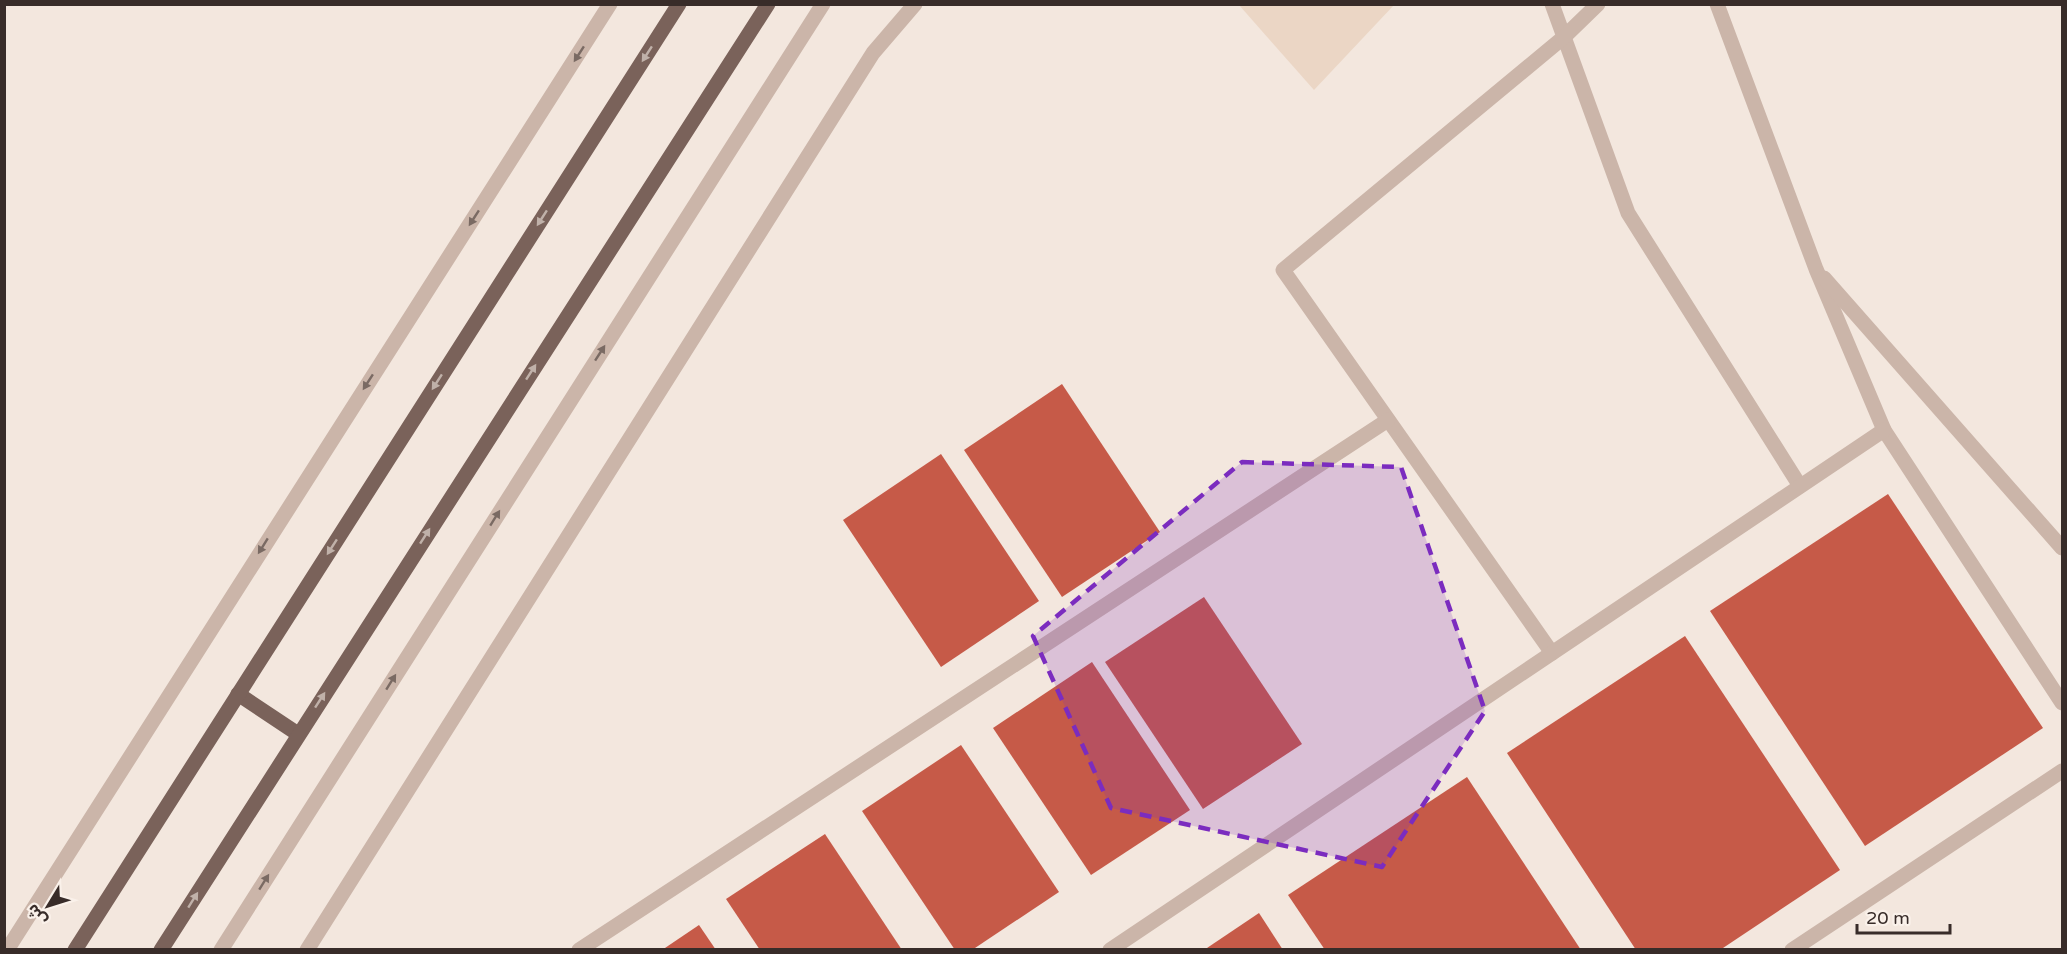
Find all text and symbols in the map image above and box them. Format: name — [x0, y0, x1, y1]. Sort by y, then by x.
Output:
one-way arrow — [573, 46, 584, 62]
one-way arrow — [642, 46, 653, 62]
one-way arrow — [468, 210, 479, 226]
one-way arrow — [537, 210, 548, 226]
one-way arrow — [594, 345, 605, 361]
one-way arrow — [525, 364, 536, 380]
one-way arrow — [363, 374, 374, 390]
one-way arrow — [431, 374, 443, 390]
one-way arrow — [490, 509, 501, 526]
one-way arrow — [420, 528, 431, 544]
one-way arrow — [258, 538, 269, 555]
one-way arrow — [327, 539, 338, 555]
one-way arrow — [385, 674, 396, 690]
one-way arrow — [314, 692, 325, 708]
one-way arrow — [258, 874, 269, 890]
north arrow — [18, 876, 78, 936]
one-way arrow — [187, 892, 198, 908]
scale bar — [1857, 897, 1950, 935]
text: ش — [22, 900, 52, 929]
text: 20 m — [1866, 907, 1910, 929]

